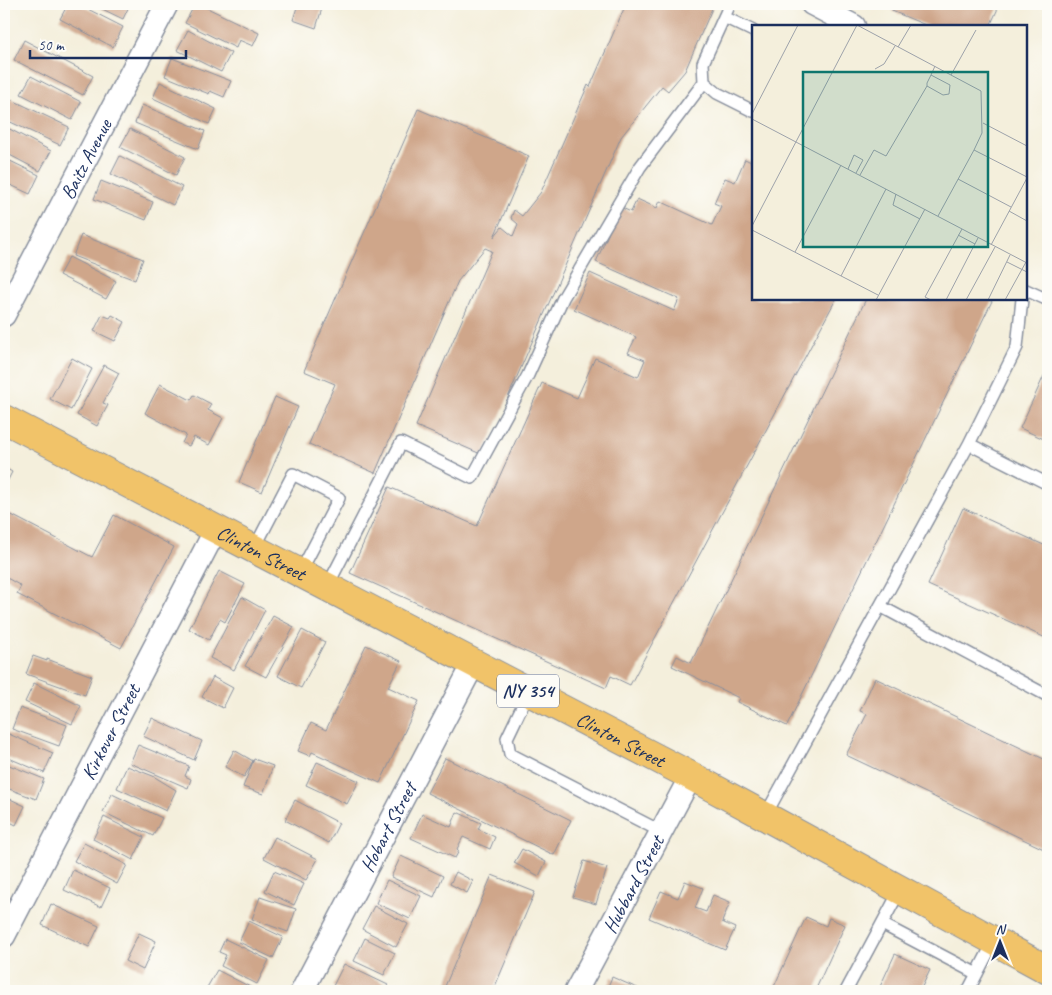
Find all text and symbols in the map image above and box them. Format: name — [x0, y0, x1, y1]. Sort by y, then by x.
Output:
inset map — [752, 25, 1027, 300]
scale bar — [30, 28, 186, 60]
text: 50 m — [38, 36, 65, 55]
street label: Baitz Avenue — [55, 114, 118, 203]
street label: Clinton Street — [213, 519, 312, 587]
road number: NY 354 — [497, 674, 559, 708]
street label: Kirkover Street — [75, 678, 146, 784]
street label: Clinton Street — [572, 706, 671, 774]
street label: Hobart Street — [354, 775, 423, 876]
street label: Hubbard Street — [597, 829, 670, 937]
north arrow — [974, 918, 1024, 968]
text: N — [996, 921, 1007, 938]

